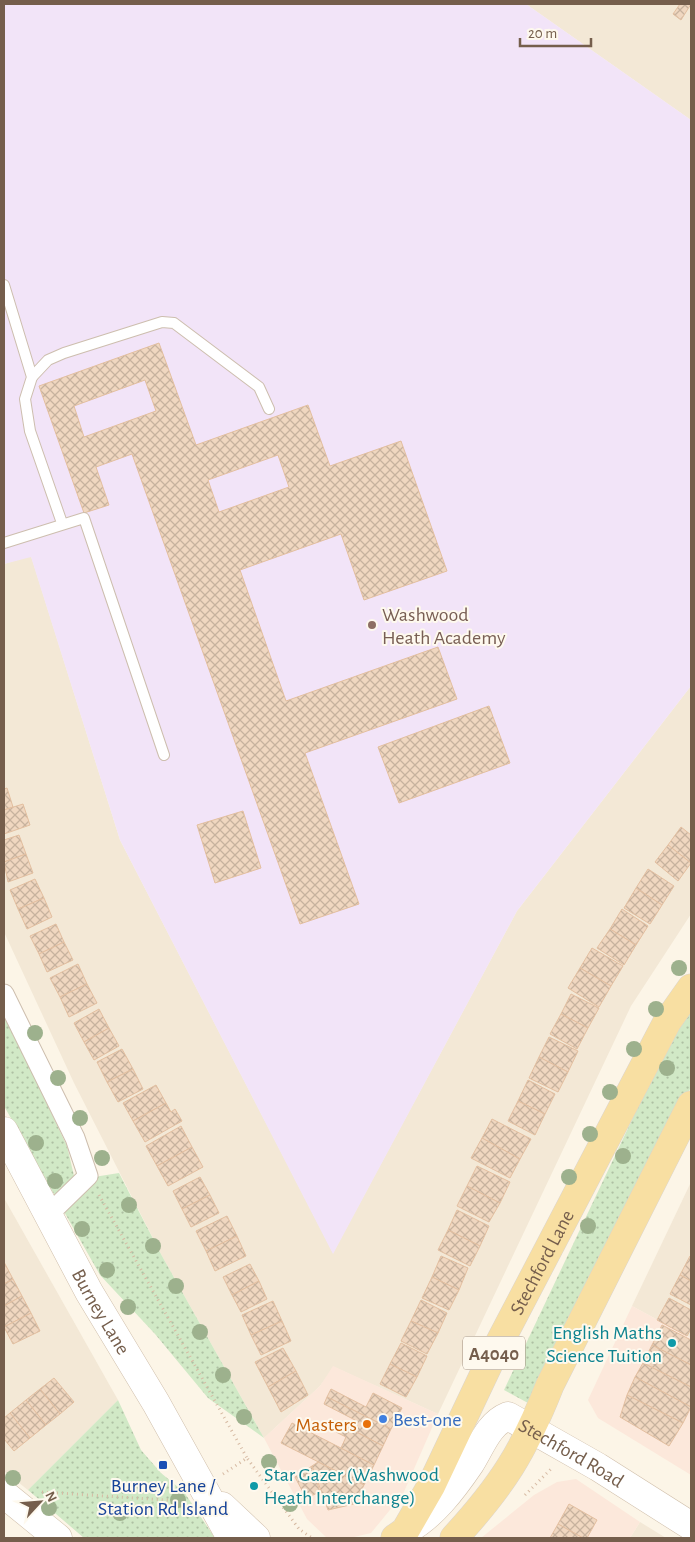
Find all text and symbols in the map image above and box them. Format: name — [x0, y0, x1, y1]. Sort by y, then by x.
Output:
scale bar — [520, 15, 591, 47]
text: 20 m — [528, 26, 557, 41]
place label: Washwood Heath Academy — [382, 605, 506, 648]
marker: Washwood Heath Academy — [366, 619, 378, 631]
street label: Stechford Lane — [507, 1207, 578, 1318]
street label: Burney Lane — [68, 1266, 133, 1358]
place label: English Maths Science Tuition — [546, 1323, 662, 1366]
road number: A4040 — [463, 1336, 525, 1370]
marker: English Maths Science Tuition — [666, 1337, 678, 1349]
place label: Best-one — [393, 1410, 462, 1430]
marker: Best-one — [377, 1413, 389, 1425]
place label: Masters — [296, 1415, 357, 1435]
street label: Stechford Road — [515, 1415, 627, 1492]
marker: Masters — [361, 1418, 373, 1430]
marker: Burney Lane / Station Rd Island — [157, 1459, 169, 1471]
place label: Star Gazer (Washwood Heath Interchange) — [264, 1465, 439, 1508]
place label: Burney Lane / Station Rd Island — [98, 1476, 228, 1519]
north arrow — [15, 1477, 65, 1527]
marker: Star Gazer (Washwood Heath Interchange) — [248, 1480, 260, 1492]
text: N — [42, 1489, 59, 1504]

